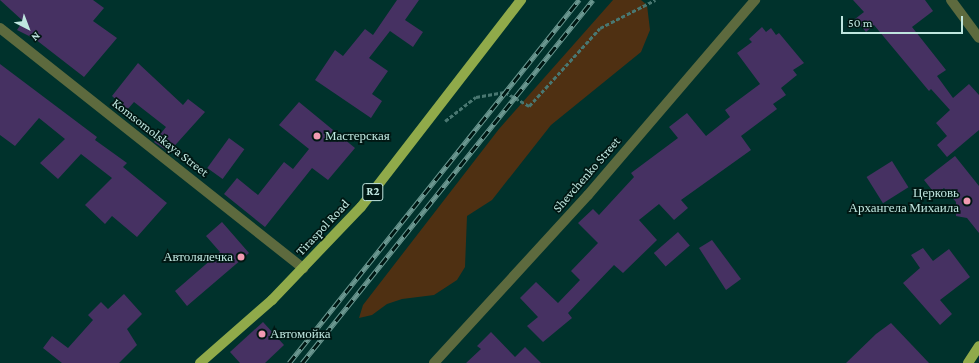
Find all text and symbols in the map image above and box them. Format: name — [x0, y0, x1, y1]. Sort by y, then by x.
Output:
north arrow — [8, 8, 48, 48]
scale bar — [843, 8, 965, 34]
text: 50 m — [848, 16, 872, 30]
text: N — [29, 30, 43, 44]
street label: Komsomolskaya Street — [109, 96, 211, 180]
place label: Мастерская — [325, 128, 390, 144]
marker: Мастерская — [312, 131, 322, 141]
street label: Shevchenko Street — [550, 134, 624, 216]
road number: R2 — [362, 182, 384, 202]
place label: Церковь Архангела Михаила — [849, 186, 959, 217]
marker: Церковь Архангела Михаила — [962, 196, 972, 206]
street label: Tiraspol Road — [293, 197, 353, 259]
place label: Автолялечка — [163, 249, 233, 265]
marker: Автолялечка — [236, 252, 246, 262]
place label: Автомойка — [270, 326, 331, 342]
marker: Автомойка — [257, 329, 267, 339]

